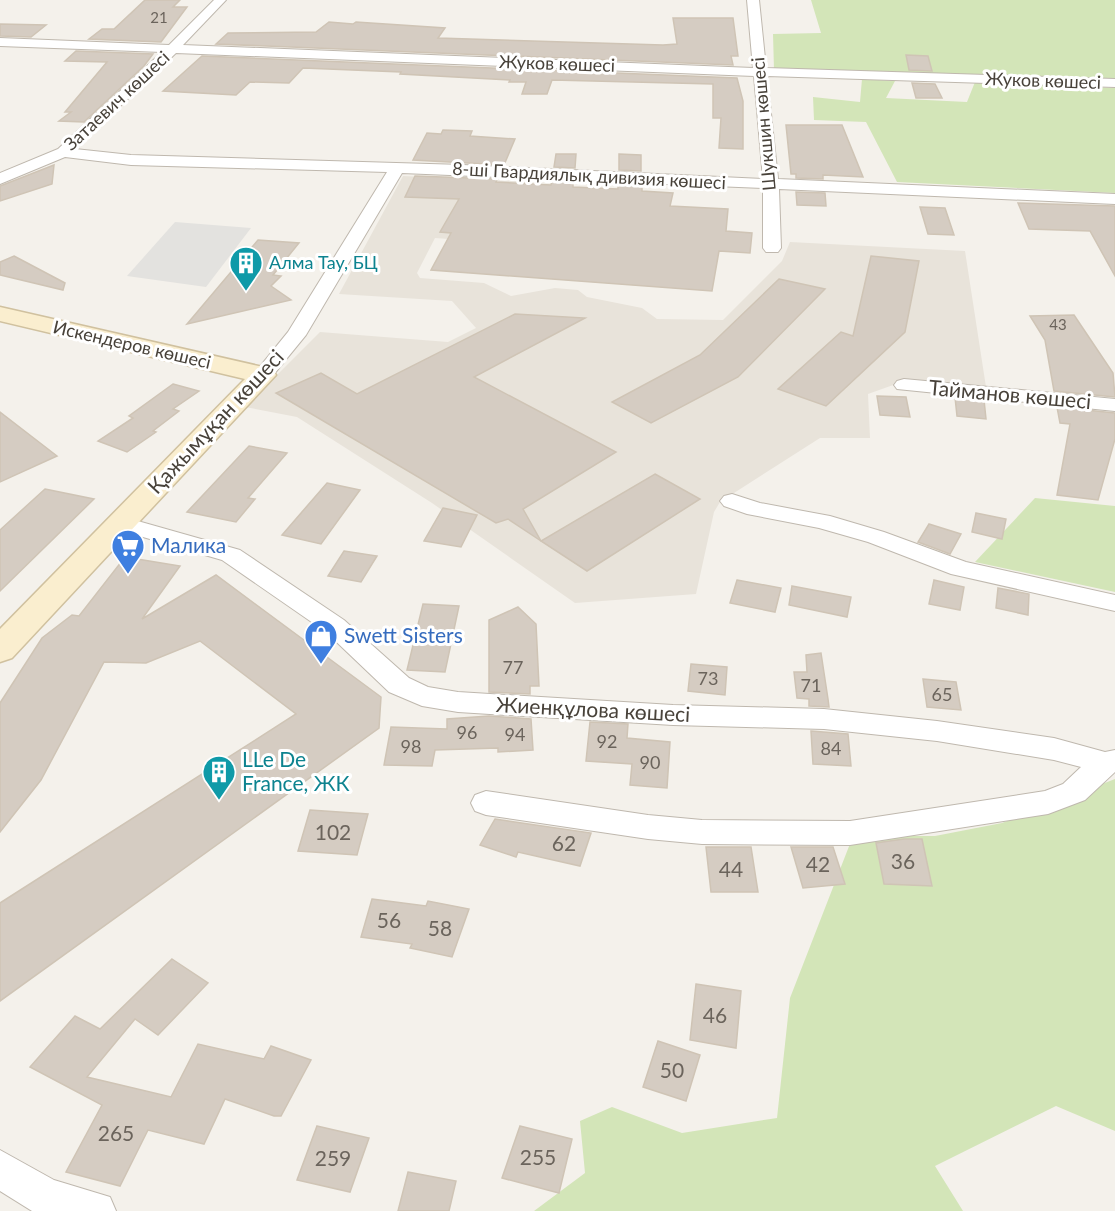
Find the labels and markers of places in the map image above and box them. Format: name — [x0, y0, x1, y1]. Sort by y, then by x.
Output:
building icon: Алма Тау, БЦ — [228, 245, 264, 292]
place label: Алма Тау, БЦ — [269, 251, 378, 273]
supermarket icon: Малика — [110, 528, 146, 575]
place label: Малика — [151, 532, 226, 557]
shop icon: Swett Sisters — [303, 618, 339, 665]
place label: Swett Sisters — [344, 622, 463, 647]
place label: LLe De France, ЖК — [242, 746, 350, 795]
building icon: LLe De France, ЖК — [201, 754, 237, 801]

